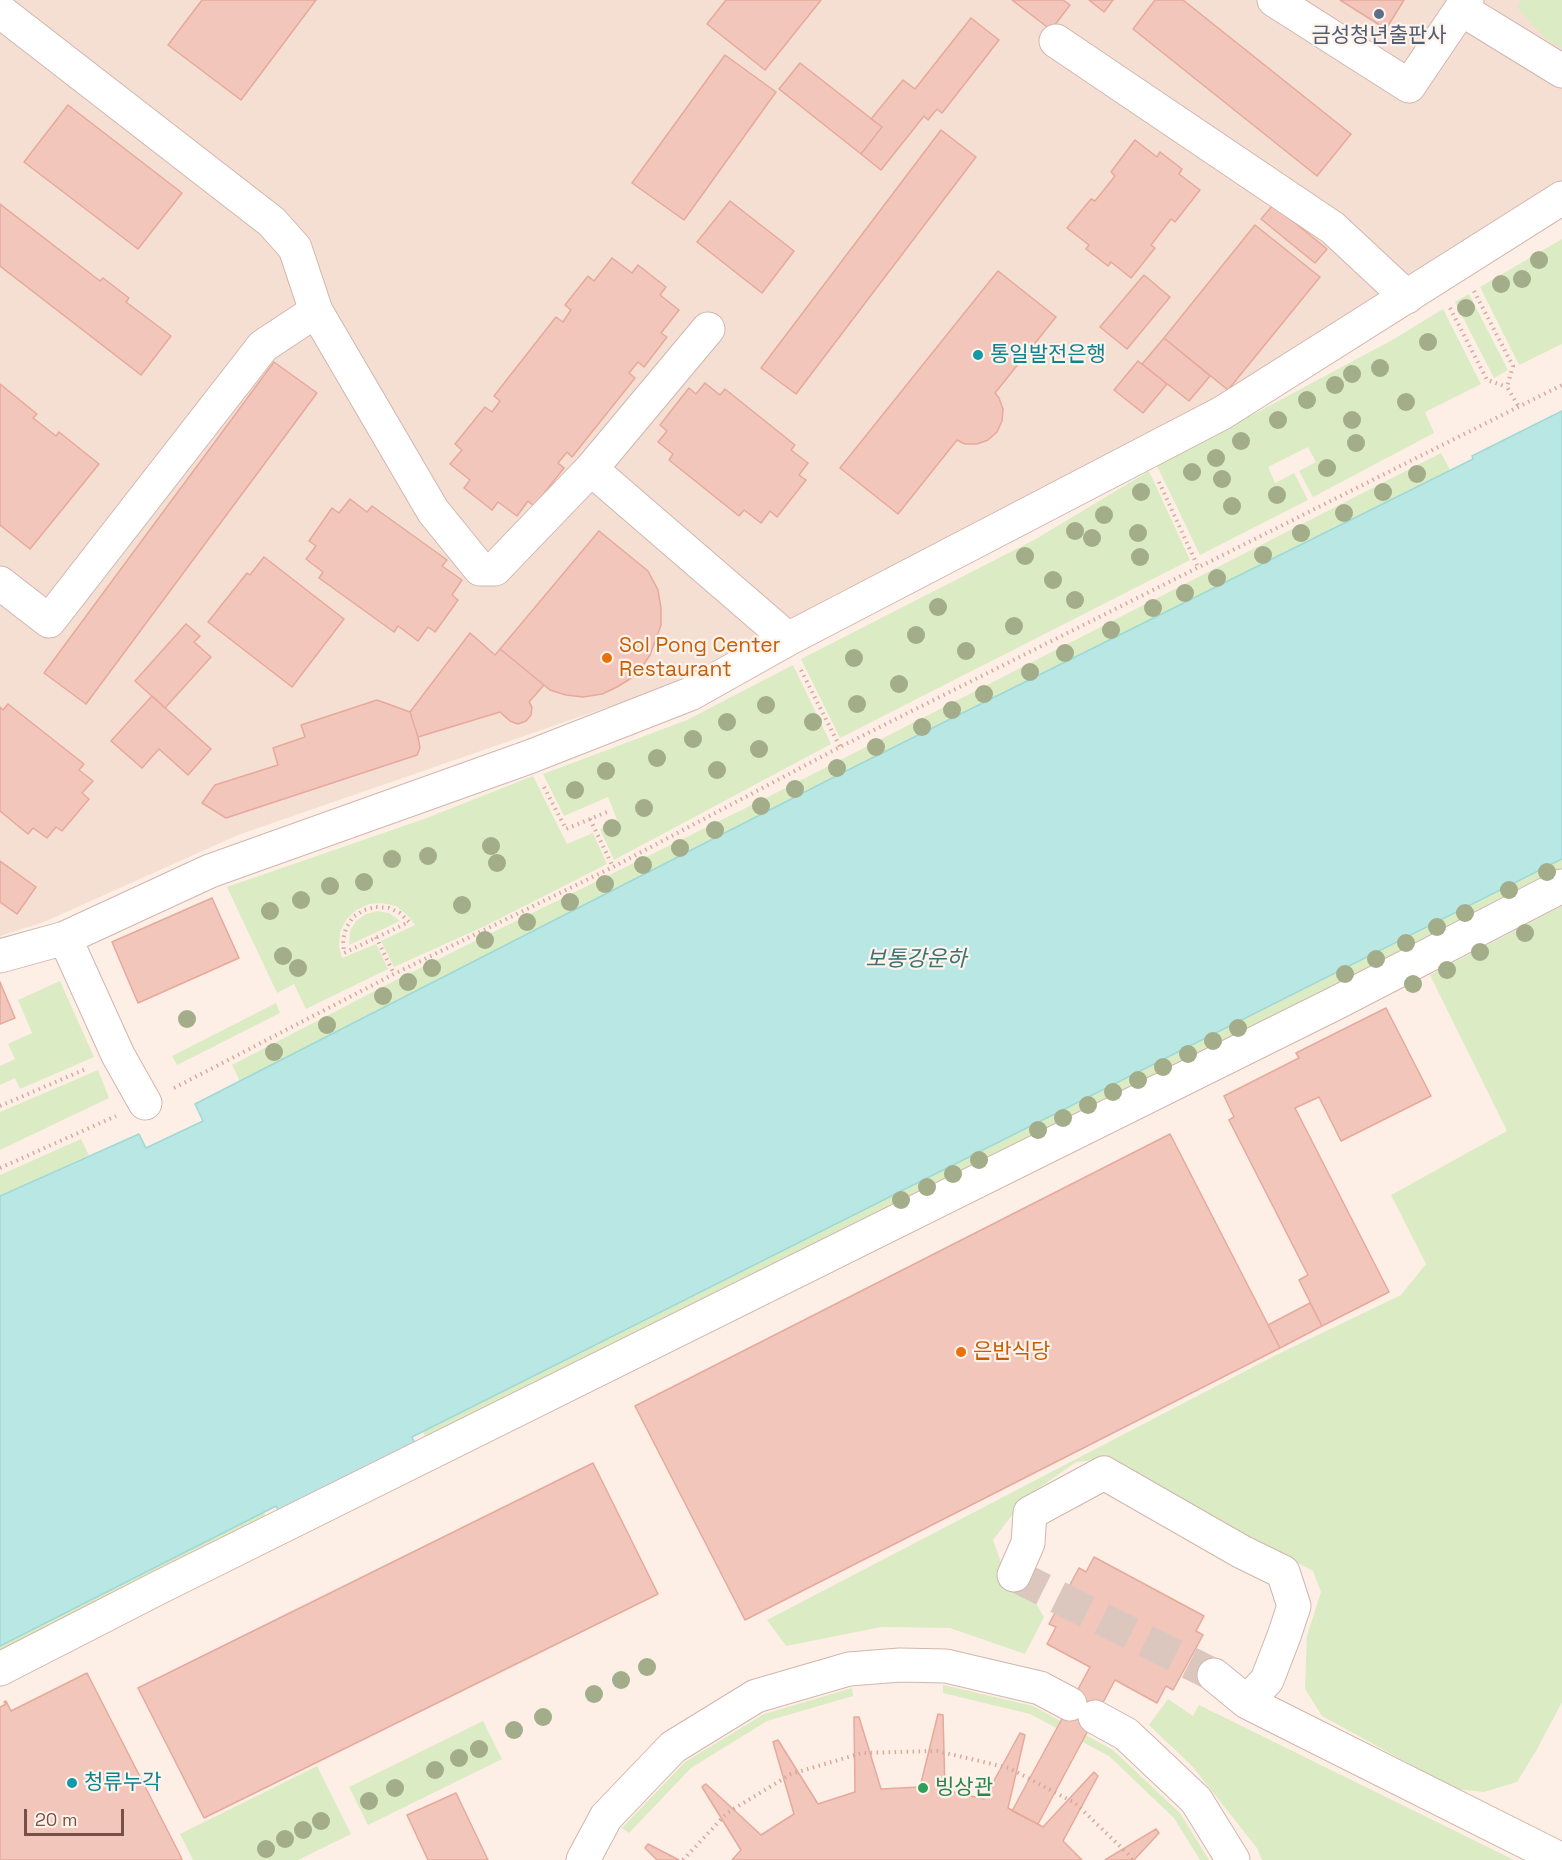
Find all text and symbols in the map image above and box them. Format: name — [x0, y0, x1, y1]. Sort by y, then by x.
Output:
marker: 금성청년출판사 — [1372, 7, 1386, 21]
place label: 금성청년출판사 — [1311, 23, 1447, 49]
place label: 통일발전은행 — [990, 342, 1106, 368]
marker: 통일발전은행 — [971, 348, 985, 362]
place label: Sol Pong Center Restaurant — [619, 633, 781, 683]
marker: Sol Pong Center Restaurant — [600, 651, 614, 665]
water label: 보통강운하 — [865, 947, 967, 973]
place label: 은반식당 — [973, 1339, 1050, 1365]
marker: 은반식당 — [954, 1345, 968, 1359]
place label: 청류누각 — [84, 1770, 161, 1796]
place label: 빙상관 — [935, 1775, 993, 1801]
marker: 청류누각 — [65, 1776, 79, 1790]
marker: 빙상관 — [916, 1781, 930, 1795]
scale bar — [27, 1797, 128, 1835]
text: 20 m — [35, 1808, 78, 1831]

